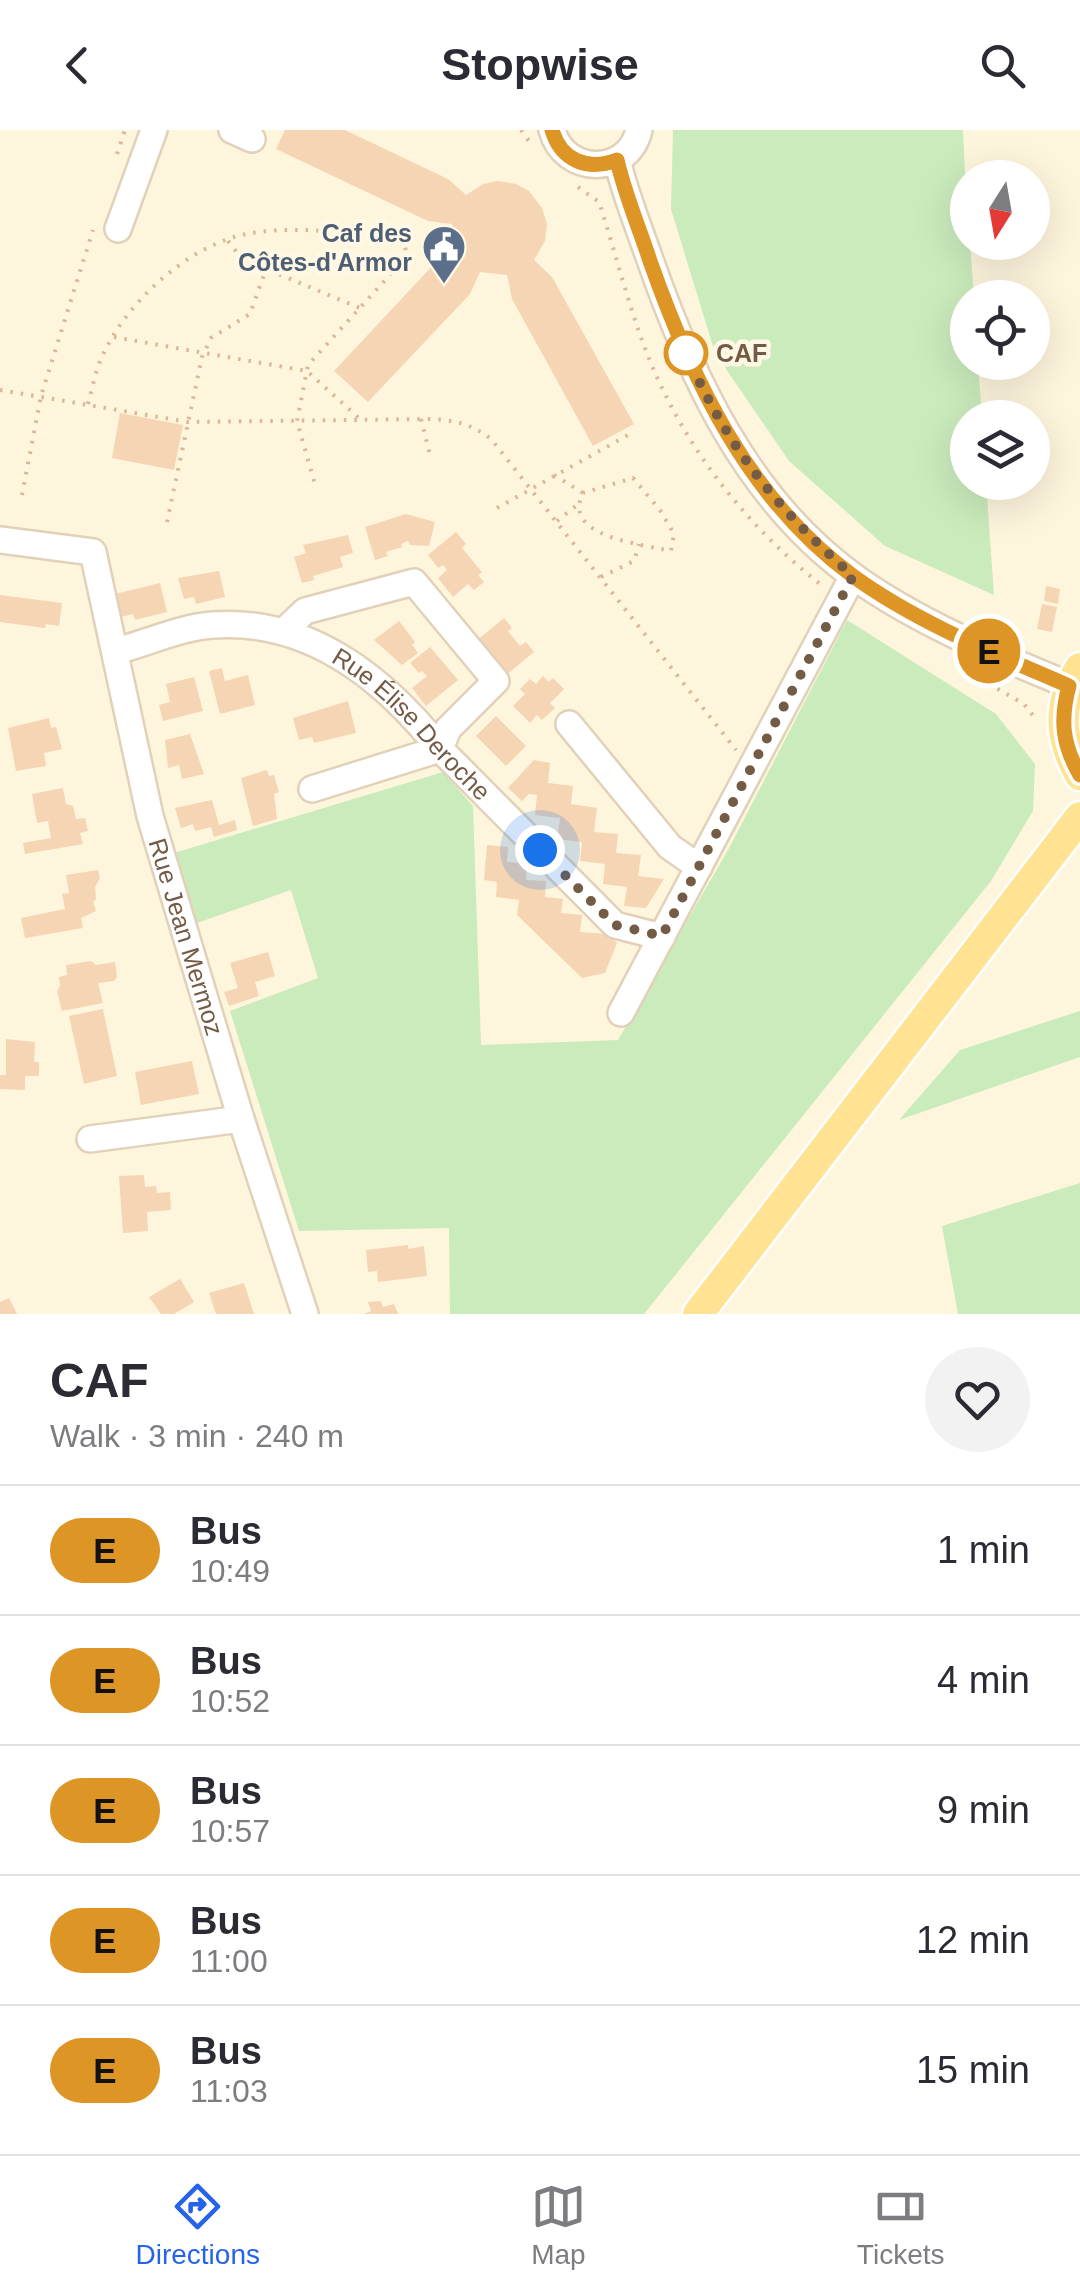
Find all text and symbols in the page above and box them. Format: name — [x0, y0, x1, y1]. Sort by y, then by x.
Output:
icon: back — [50, 38, 105, 93]
icon: search — [975, 38, 1030, 93]
text: Stopwise — [441, 39, 639, 90]
north arrow — [950, 160, 1050, 260]
map controls — [950, 160, 1050, 500]
place label: Caf des Côtes-d'Armor — [238, 219, 412, 276]
public building icon: Caf des Côtes-d'Armor — [421, 224, 467, 285]
button: locate — [950, 280, 1050, 380]
marker: CAF — [665, 332, 707, 374]
place label: CAF — [716, 339, 767, 367]
button: layers — [950, 400, 1050, 500]
line badge: E — [956, 618, 1022, 684]
text: E — [977, 632, 1001, 671]
street label: Rue Élise Deroche — [328, 642, 496, 806]
your location — [515, 825, 565, 875]
street label: Rue Jean Mermoz — [143, 835, 229, 1039]
button: heart — [925, 1347, 1030, 1452]
text: CAF — [50, 1354, 149, 1407]
text: Walk · 3 min · 240 m — [50, 1418, 344, 1454]
text: Bus — [190, 1510, 262, 1552]
text: 1 min — [937, 1529, 1030, 1571]
text: E — [93, 1531, 117, 1570]
text: 10:49 — [190, 1553, 270, 1589]
text: Bus — [190, 1640, 262, 1682]
text: 4 min — [937, 1659, 1030, 1701]
text: E — [93, 1661, 117, 1700]
text: 10:52 — [190, 1683, 270, 1719]
text: Bus — [190, 1770, 262, 1812]
text: 9 min — [937, 1789, 1030, 1831]
text: E — [93, 1791, 117, 1830]
text: 10:57 — [190, 1813, 270, 1849]
text: Bus — [190, 1900, 262, 1942]
text: 12 min — [916, 1919, 1030, 1961]
text: E — [93, 1921, 117, 1960]
text: 11:00 — [190, 1943, 268, 1979]
text: Bus — [190, 2030, 262, 2072]
text: 15 min — [916, 2049, 1030, 2091]
text: E — [93, 2051, 117, 2090]
text: 11:03 — [190, 2073, 268, 2109]
tab: Directions — [135, 2179, 260, 2271]
tab: Map — [531, 2179, 586, 2271]
tab: Tickets — [857, 2179, 945, 2271]

